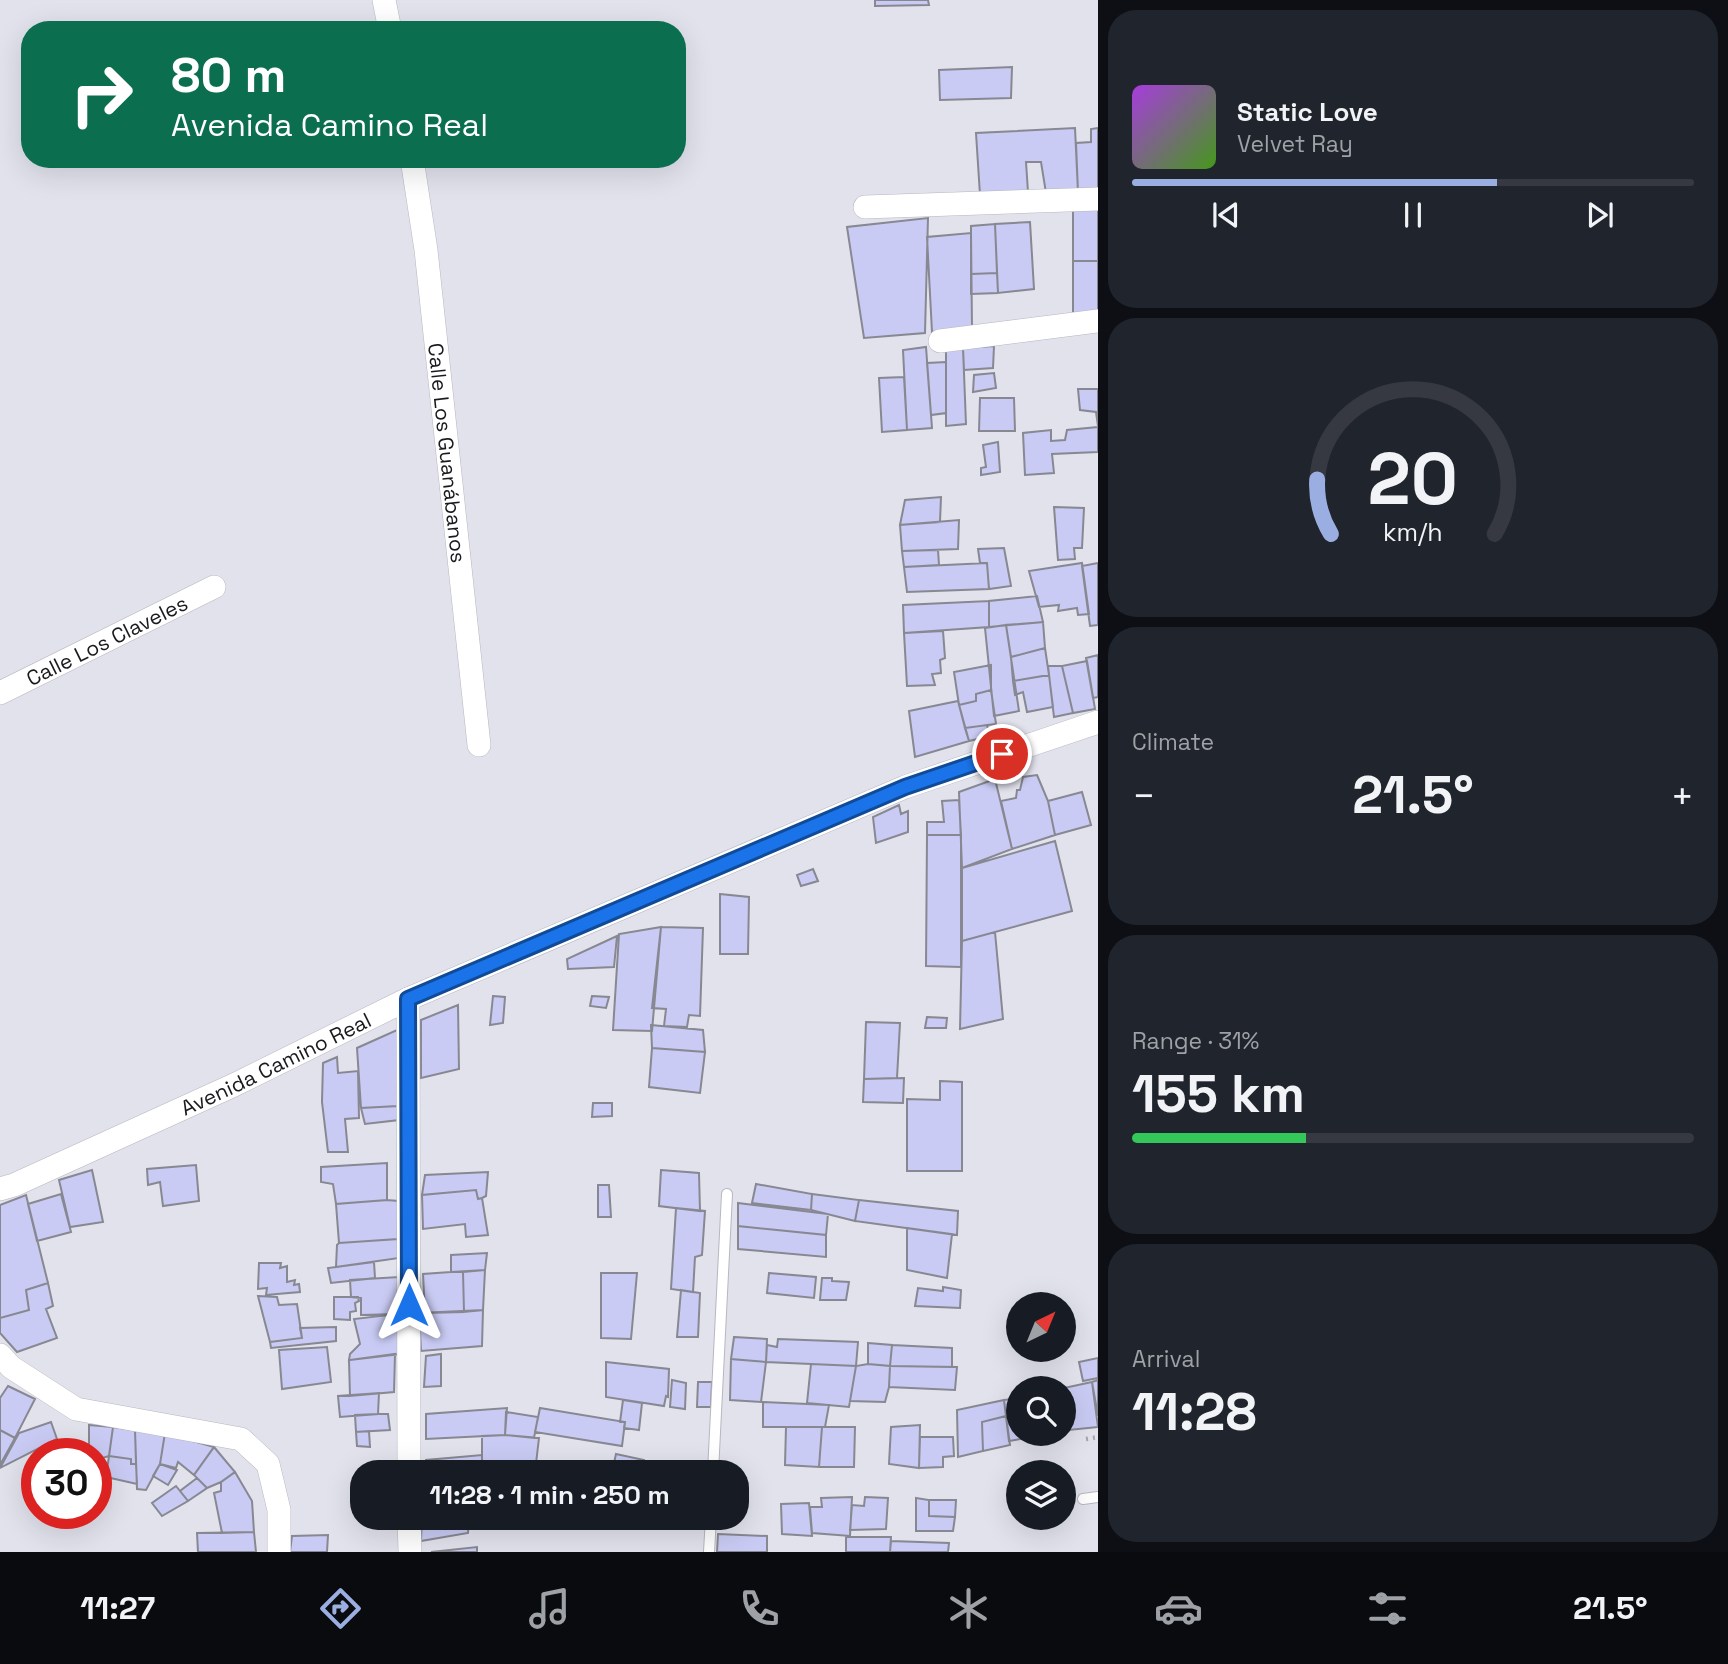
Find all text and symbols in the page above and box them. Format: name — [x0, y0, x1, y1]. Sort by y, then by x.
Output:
text: 80 m — [171, 44, 286, 106]
icon: right — [56, 49, 147, 140]
text: Static Love — [1237, 95, 1378, 129]
text: Avenida Camino Real — [171, 105, 488, 145]
text: Velvet Ray — [1237, 129, 1353, 159]
icon: previous — [1207, 196, 1245, 234]
icon: pause — [1394, 196, 1432, 234]
icon: next — [1581, 196, 1619, 234]
street label: Calle Los Guanábanos — [423, 342, 473, 564]
text: 20 — [1368, 432, 1458, 525]
text: km/h — [1383, 515, 1443, 547]
street label: Calle Los Claveles — [21, 589, 192, 692]
pin — [972, 724, 1032, 784]
text: Climate — [1132, 727, 1214, 757]
icon: arrive — [983, 735, 1021, 773]
text: 21.5° — [1352, 762, 1474, 828]
text: − — [1132, 772, 1156, 820]
text: + — [1670, 772, 1694, 820]
street label: Avenida Camino Real — [176, 1006, 375, 1121]
text: Range · 31% — [1132, 1026, 1259, 1056]
text: 155 km — [1132, 1061, 1305, 1127]
position arrow — [372, 1268, 446, 1342]
north arrow — [1006, 1292, 1076, 1362]
map controls — [1006, 1292, 1076, 1530]
text: Arrival — [1132, 1344, 1200, 1374]
button: search — [1006, 1376, 1076, 1446]
text: 11:28 — [1132, 1379, 1257, 1445]
speed limit sign: 30 — [21, 1438, 112, 1529]
button: layers — [1006, 1460, 1076, 1530]
text: 11:28 · 1 min · 250 m — [429, 1478, 670, 1512]
icon: directions — [316, 1584, 365, 1633]
icon: music — [525, 1584, 574, 1633]
icon: phone — [735, 1584, 784, 1633]
icon: climate — [944, 1584, 993, 1633]
icon: car — [1154, 1584, 1203, 1633]
icon: filters — [1363, 1584, 1412, 1633]
text: 11:27 — [80, 1588, 155, 1628]
text: 21.5° — [1573, 1588, 1648, 1628]

